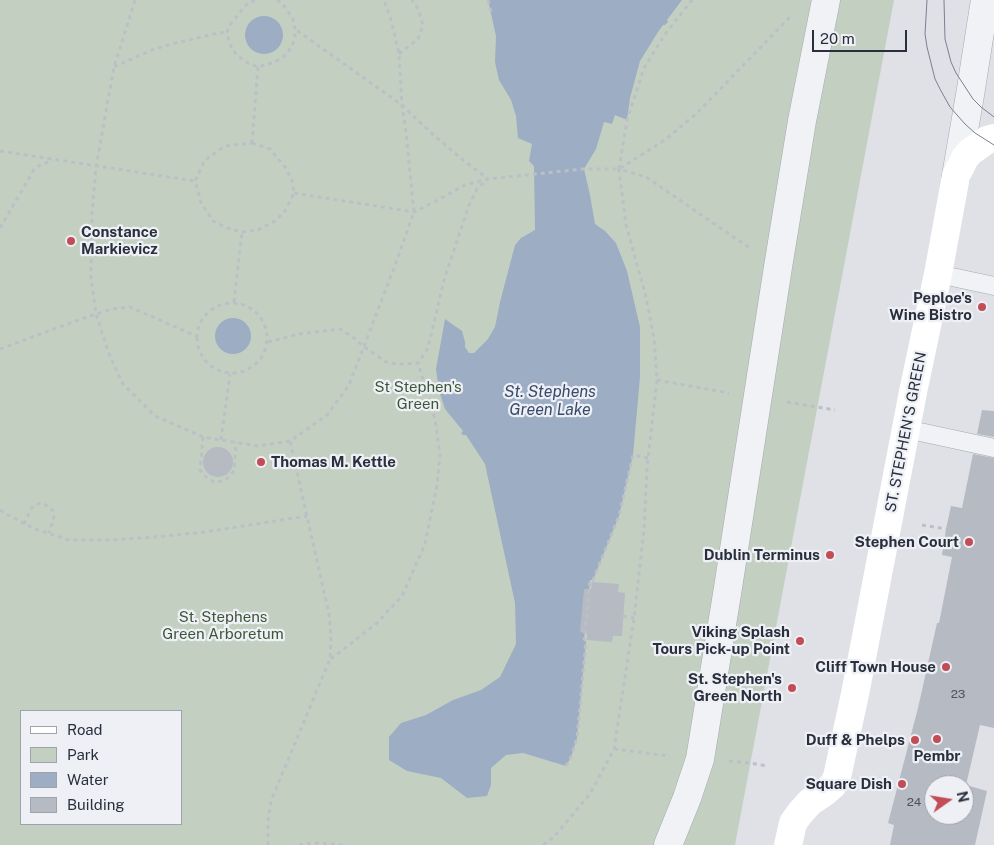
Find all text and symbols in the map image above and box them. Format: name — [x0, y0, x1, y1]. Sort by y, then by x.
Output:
scale bar — [814, 20, 909, 52]
text: 20 m — [820, 30, 855, 47]
place label: Constance Markievicz — [81, 223, 158, 258]
marker: Constance Markievicz — [65, 235, 77, 247]
place label: Peploe's Wine Bistro — [889, 289, 972, 324]
marker: Peploe's Wine Bistro — [976, 301, 988, 313]
street label: ST. STEPHEN'S GREEN — [882, 350, 930, 514]
park label: St Stephen's Green — [374, 378, 462, 413]
water label: St. Stephens Green Lake — [504, 382, 596, 420]
place label: Thomas M. Kettle — [271, 453, 396, 471]
marker: Thomas M. Kettle — [255, 456, 267, 468]
place label: Stephen Court — [855, 533, 959, 551]
marker: Stephen Court — [963, 536, 975, 548]
place label: Dublin Terminus — [704, 546, 820, 564]
marker: Dublin Terminus — [824, 549, 836, 561]
park label: St. Stephens Green Arboretum — [162, 608, 284, 643]
place label: Viking Splash Tours Pick-up Point — [652, 623, 790, 658]
marker: Viking Splash Tours Pick-up Point — [794, 635, 806, 647]
place label: Cliff Town House — [815, 658, 936, 676]
marker: Cliff Town House — [940, 661, 952, 673]
place label: St. Stephen's Green North — [688, 670, 782, 705]
marker: St. Stephen's Green North — [786, 682, 798, 694]
house number: 23 — [951, 687, 965, 701]
legend — [20, 710, 182, 825]
text: Road — [67, 721, 103, 738]
place label: Duff & Phelps — [806, 731, 905, 749]
marker: Pembr — [931, 733, 943, 745]
marker: Duff & Phelps — [909, 734, 921, 746]
text: Park — [67, 746, 99, 763]
place label: Pembr — [914, 747, 960, 765]
text: Water — [67, 771, 109, 788]
place label: Square Dish — [805, 775, 892, 793]
north arrow — [924, 775, 974, 825]
marker: Square Dish — [896, 778, 908, 790]
text: N — [954, 790, 972, 804]
house number: 24 — [907, 795, 921, 809]
text: Building — [67, 796, 125, 813]

